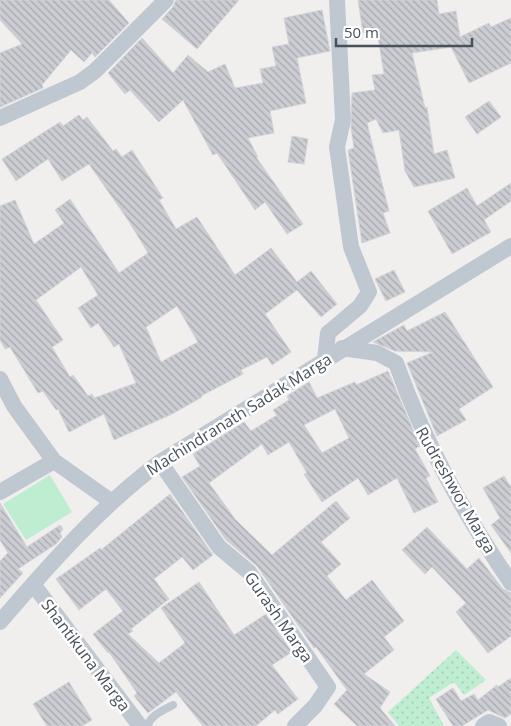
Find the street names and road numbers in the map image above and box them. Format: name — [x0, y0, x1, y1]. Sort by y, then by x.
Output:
street label: Machindranath Sadak Marga — [142, 348, 336, 480]
street label: Rudreshwor Marga — [411, 423, 501, 557]
street label: Gurash Marga — [240, 567, 318, 667]
street label: Shantikuna Marga — [36, 594, 136, 716]

